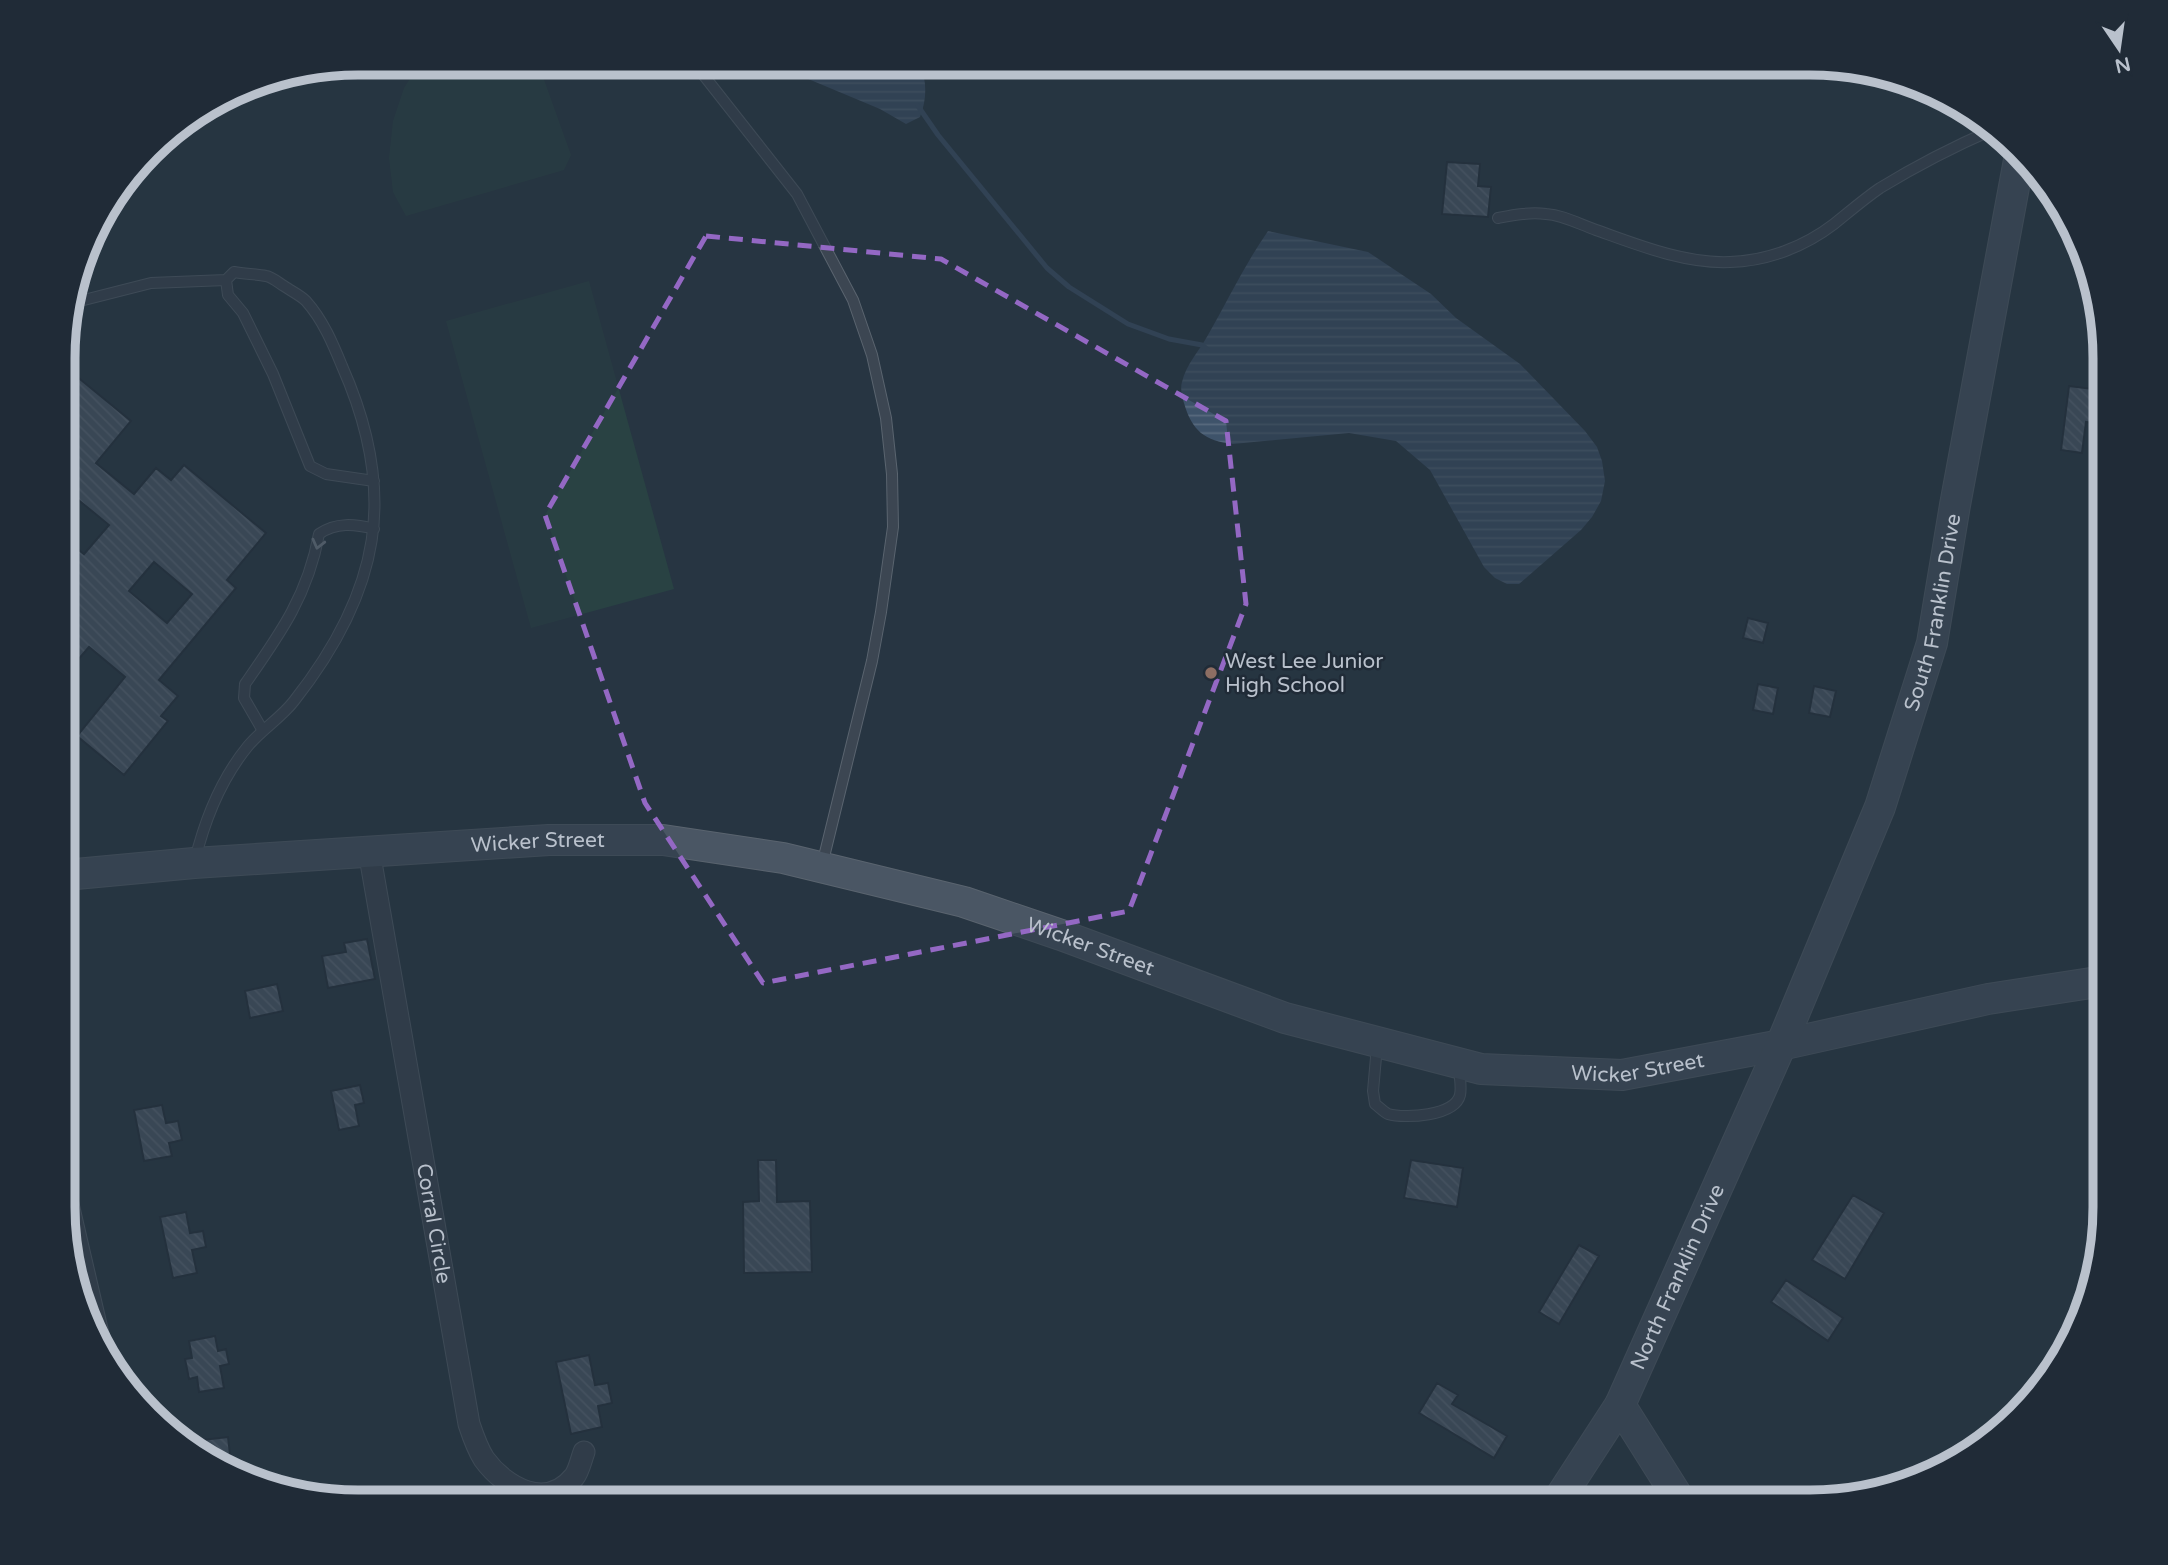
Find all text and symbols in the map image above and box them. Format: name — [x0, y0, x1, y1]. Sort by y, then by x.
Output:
north arrow — [2084, 14, 2154, 84]
text: N — [2113, 52, 2133, 77]
street label: South Franklin Drive — [1899, 512, 1966, 714]
one-way arrow — [312, 538, 326, 550]
place label: West Lee Junior High School — [1225, 649, 1383, 698]
marker: West Lee Junior High School — [1203, 665, 1219, 681]
street label: Wicker Street — [470, 828, 605, 858]
street label: Wicker Street — [1023, 912, 1158, 981]
street label: Wicker Street — [1571, 1047, 1706, 1088]
street label: Corral Circle — [411, 1161, 457, 1286]
street label: North Franklin Drive — [1625, 1180, 1730, 1374]

